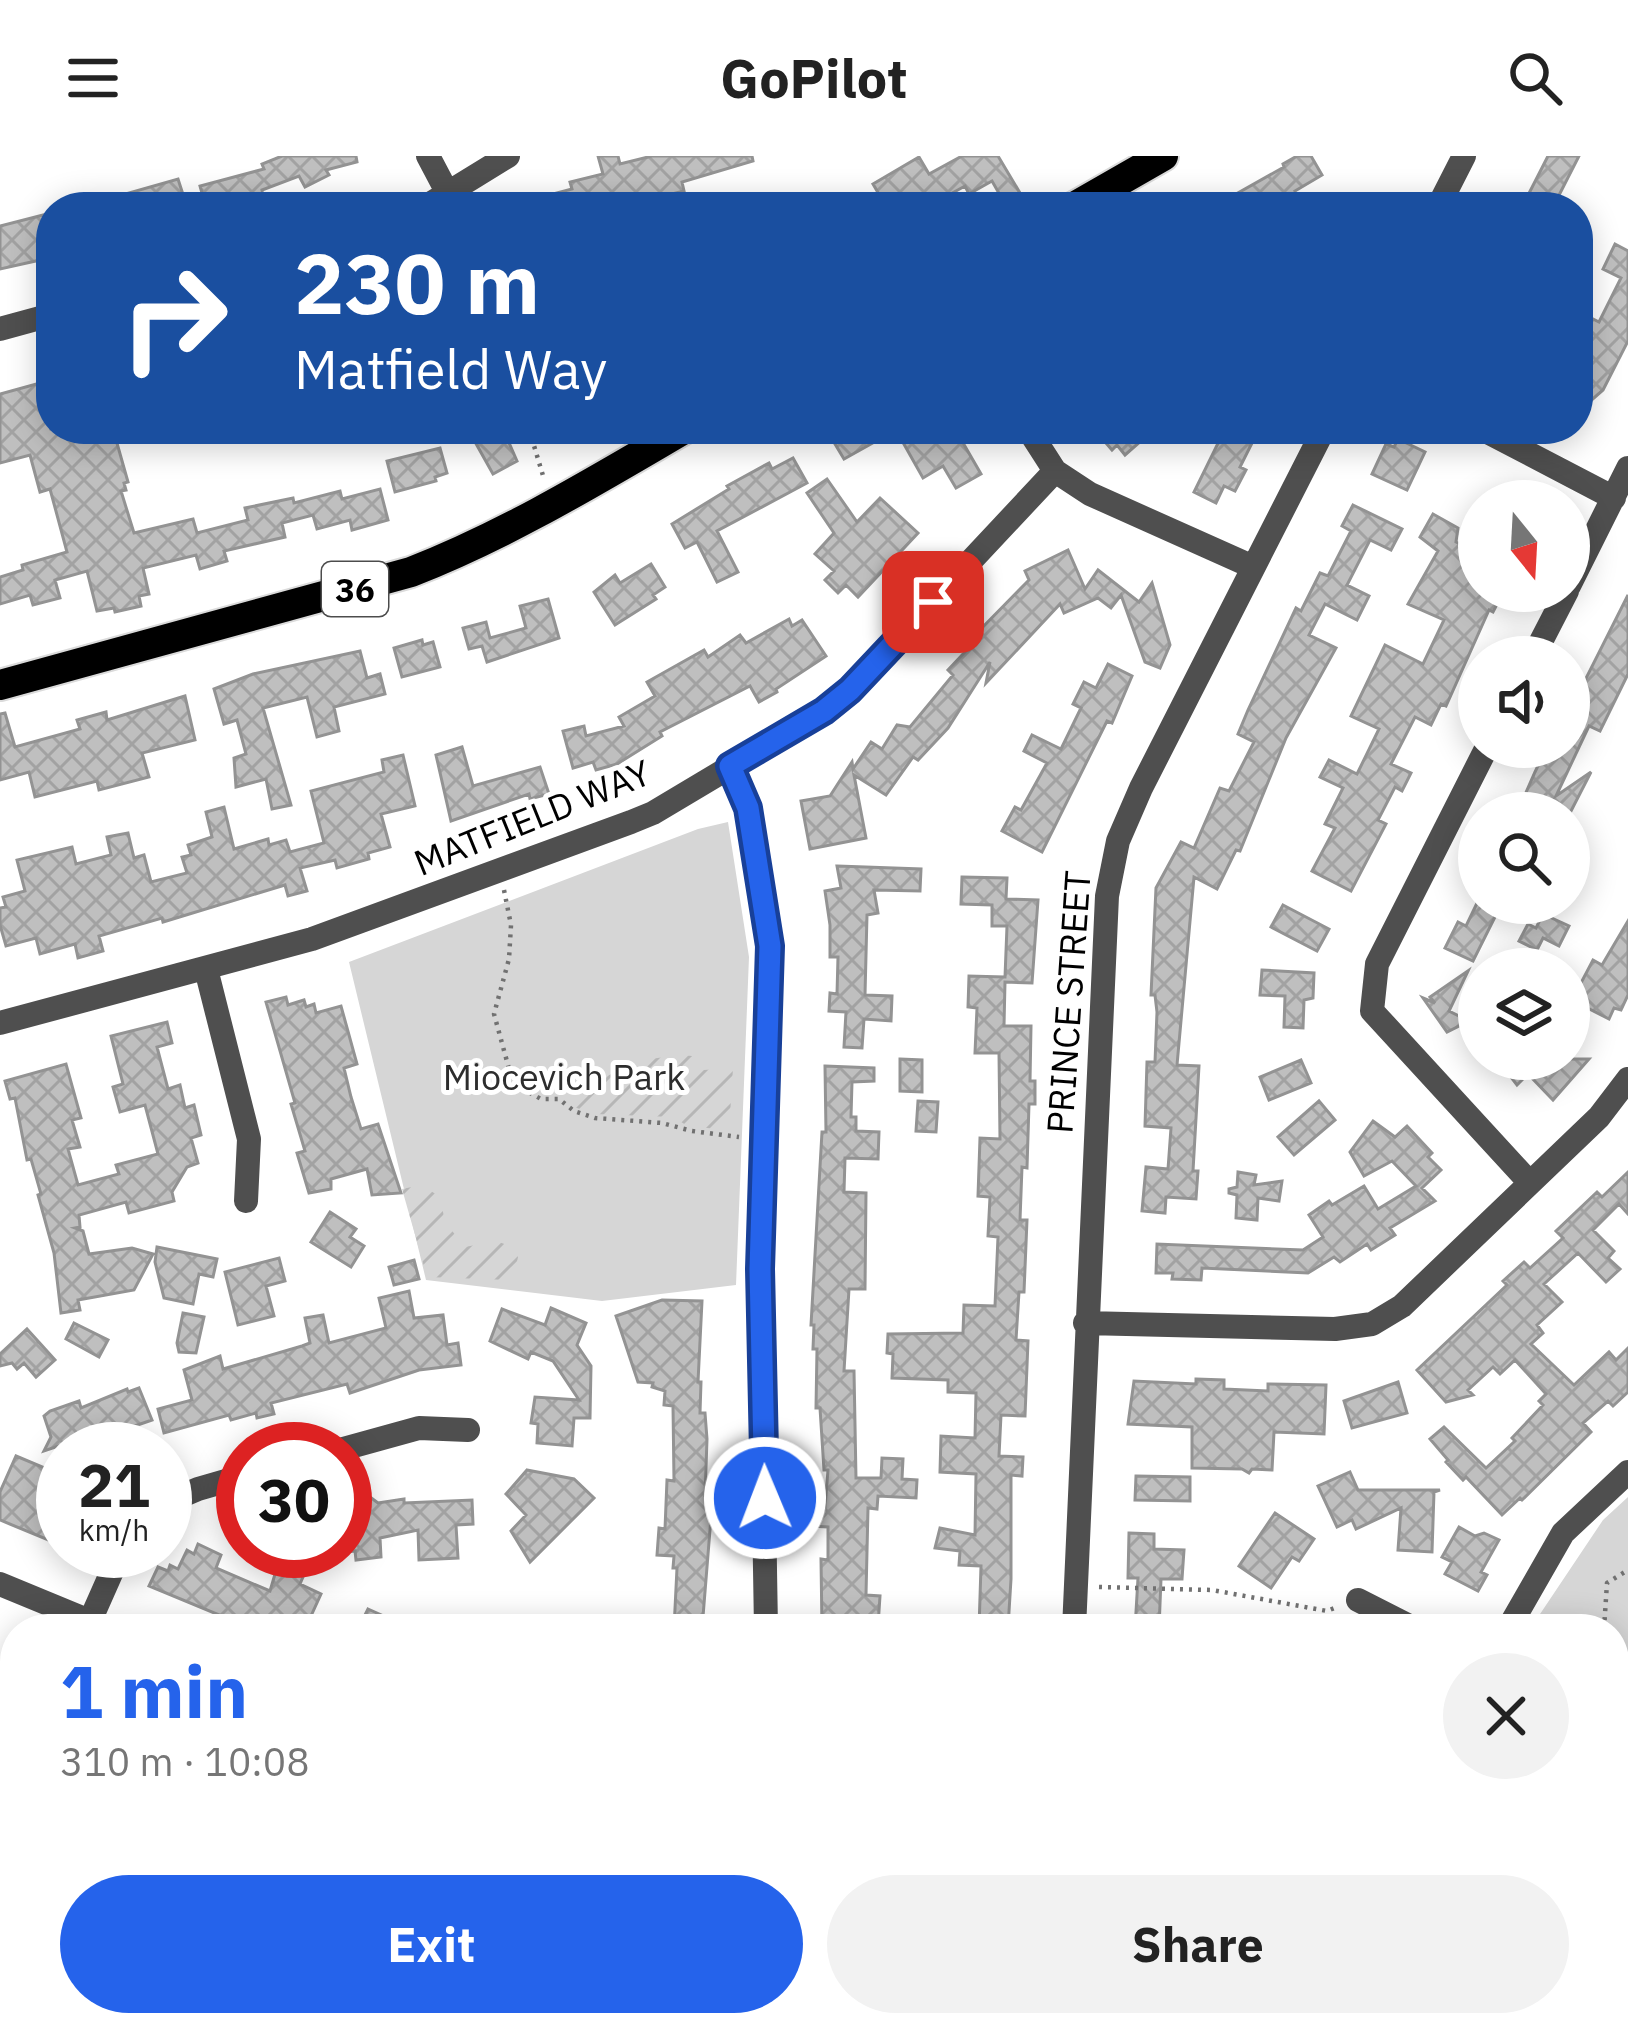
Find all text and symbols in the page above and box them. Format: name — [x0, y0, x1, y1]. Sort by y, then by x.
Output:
text: GoPilot — [720, 43, 908, 113]
icon: menu — [60, 45, 126, 111]
icon: search — [1502, 45, 1568, 111]
text: 230 m — [294, 228, 540, 337]
icon: right — [96, 240, 252, 396]
text: Matfield Way — [294, 334, 607, 404]
north arrow — [1458, 480, 1590, 612]
map controls — [1458, 480, 1590, 1080]
pin — [882, 551, 984, 653]
road number: 36 — [322, 562, 388, 616]
icon: arrive — [900, 569, 966, 635]
button: sound — [1458, 636, 1590, 768]
street label: MATFIELD WAY — [407, 748, 657, 886]
button: search — [1458, 792, 1590, 924]
street label: PRINCE STREET — [1035, 869, 1101, 1135]
button: layers — [1458, 948, 1590, 1080]
park label: Miocevich Park — [443, 1053, 685, 1100]
speed limit sign: 30 — [216, 1422, 372, 1578]
position arrow — [702, 1435, 828, 1561]
text: 21 — [78, 1445, 150, 1524]
text: km/h — [79, 1510, 149, 1549]
text: 1 min — [60, 1644, 248, 1738]
button: close — [1443, 1653, 1569, 1779]
text: 310 m · 10:08 — [60, 1736, 310, 1787]
button: Exit — [60, 1875, 803, 2013]
button: Share — [827, 1875, 1569, 2013]

